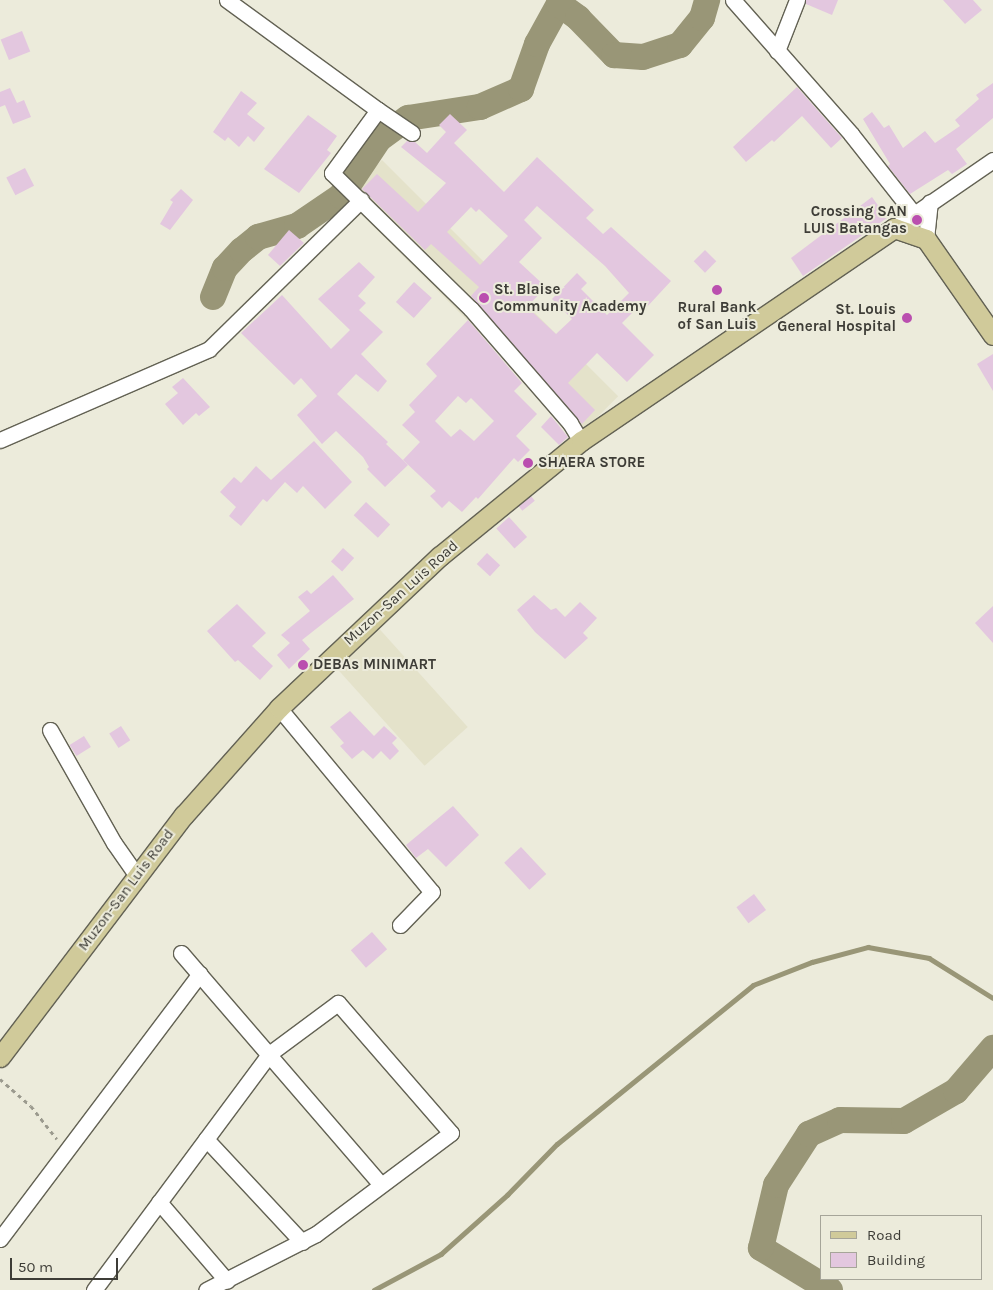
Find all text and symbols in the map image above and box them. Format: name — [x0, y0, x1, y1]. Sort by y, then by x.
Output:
place label: Crossing SAN LUIS Batangas — [803, 202, 907, 237]
marker: Crossing SAN LUIS Batangas — [911, 214, 923, 226]
place label: St. Blaise Community Academy — [494, 280, 646, 315]
marker: Rural Bank of San Luis — [711, 284, 723, 296]
marker: St. Blaise Community Academy — [478, 292, 490, 304]
place label: Rural Bank of San Luis — [678, 298, 756, 333]
place label: St. Louis General Hospital — [777, 300, 896, 335]
marker: St. Louis General Hospital — [900, 311, 914, 325]
place label: SHAERA STORE — [538, 454, 645, 472]
marker: SHAERA STORE — [522, 457, 534, 469]
street label: Muzon-San Luis Road — [340, 537, 462, 649]
place label: DEBAs MINIMART — [313, 656, 436, 674]
marker: DEBAs MINIMART — [297, 659, 309, 671]
street label: Muzon-San Luis Road — [74, 826, 178, 954]
legend — [820, 1215, 983, 1280]
text: Road — [867, 1226, 902, 1244]
scale bar — [12, 1248, 120, 1280]
text: Building — [867, 1251, 925, 1269]
text: 50 m — [18, 1258, 53, 1276]

